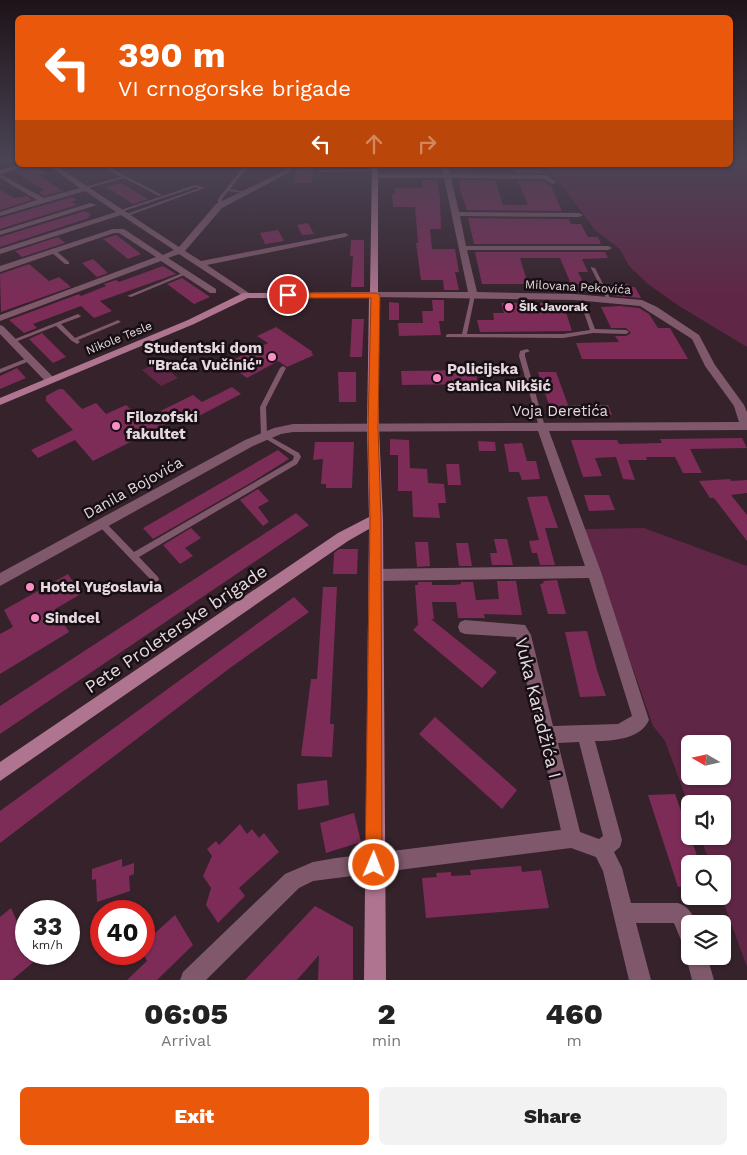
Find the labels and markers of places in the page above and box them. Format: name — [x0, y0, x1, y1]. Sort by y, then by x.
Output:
pin — [267, 274, 309, 316]
place label: Šik Javorak — [519, 300, 589, 314]
marker: Šik Javorak — [503, 301, 515, 313]
place label: Studentski dom "Braća Vučinić" — [144, 339, 262, 374]
marker: Studentski dom "Braća Vučinić" — [266, 351, 278, 363]
place label: Policijska stanica Nikšić — [447, 360, 551, 395]
marker: Policijska stanica Nikšić — [431, 372, 443, 384]
place label: Filozofski fakultet — [126, 408, 198, 443]
marker: Filozofski fakultet — [110, 420, 122, 432]
place label: Hotel Yugoslavia — [40, 578, 162, 596]
marker: Hotel Yugoslavia — [24, 581, 36, 593]
place label: Sindcel — [45, 609, 100, 627]
marker: Sindcel — [29, 612, 41, 624]

